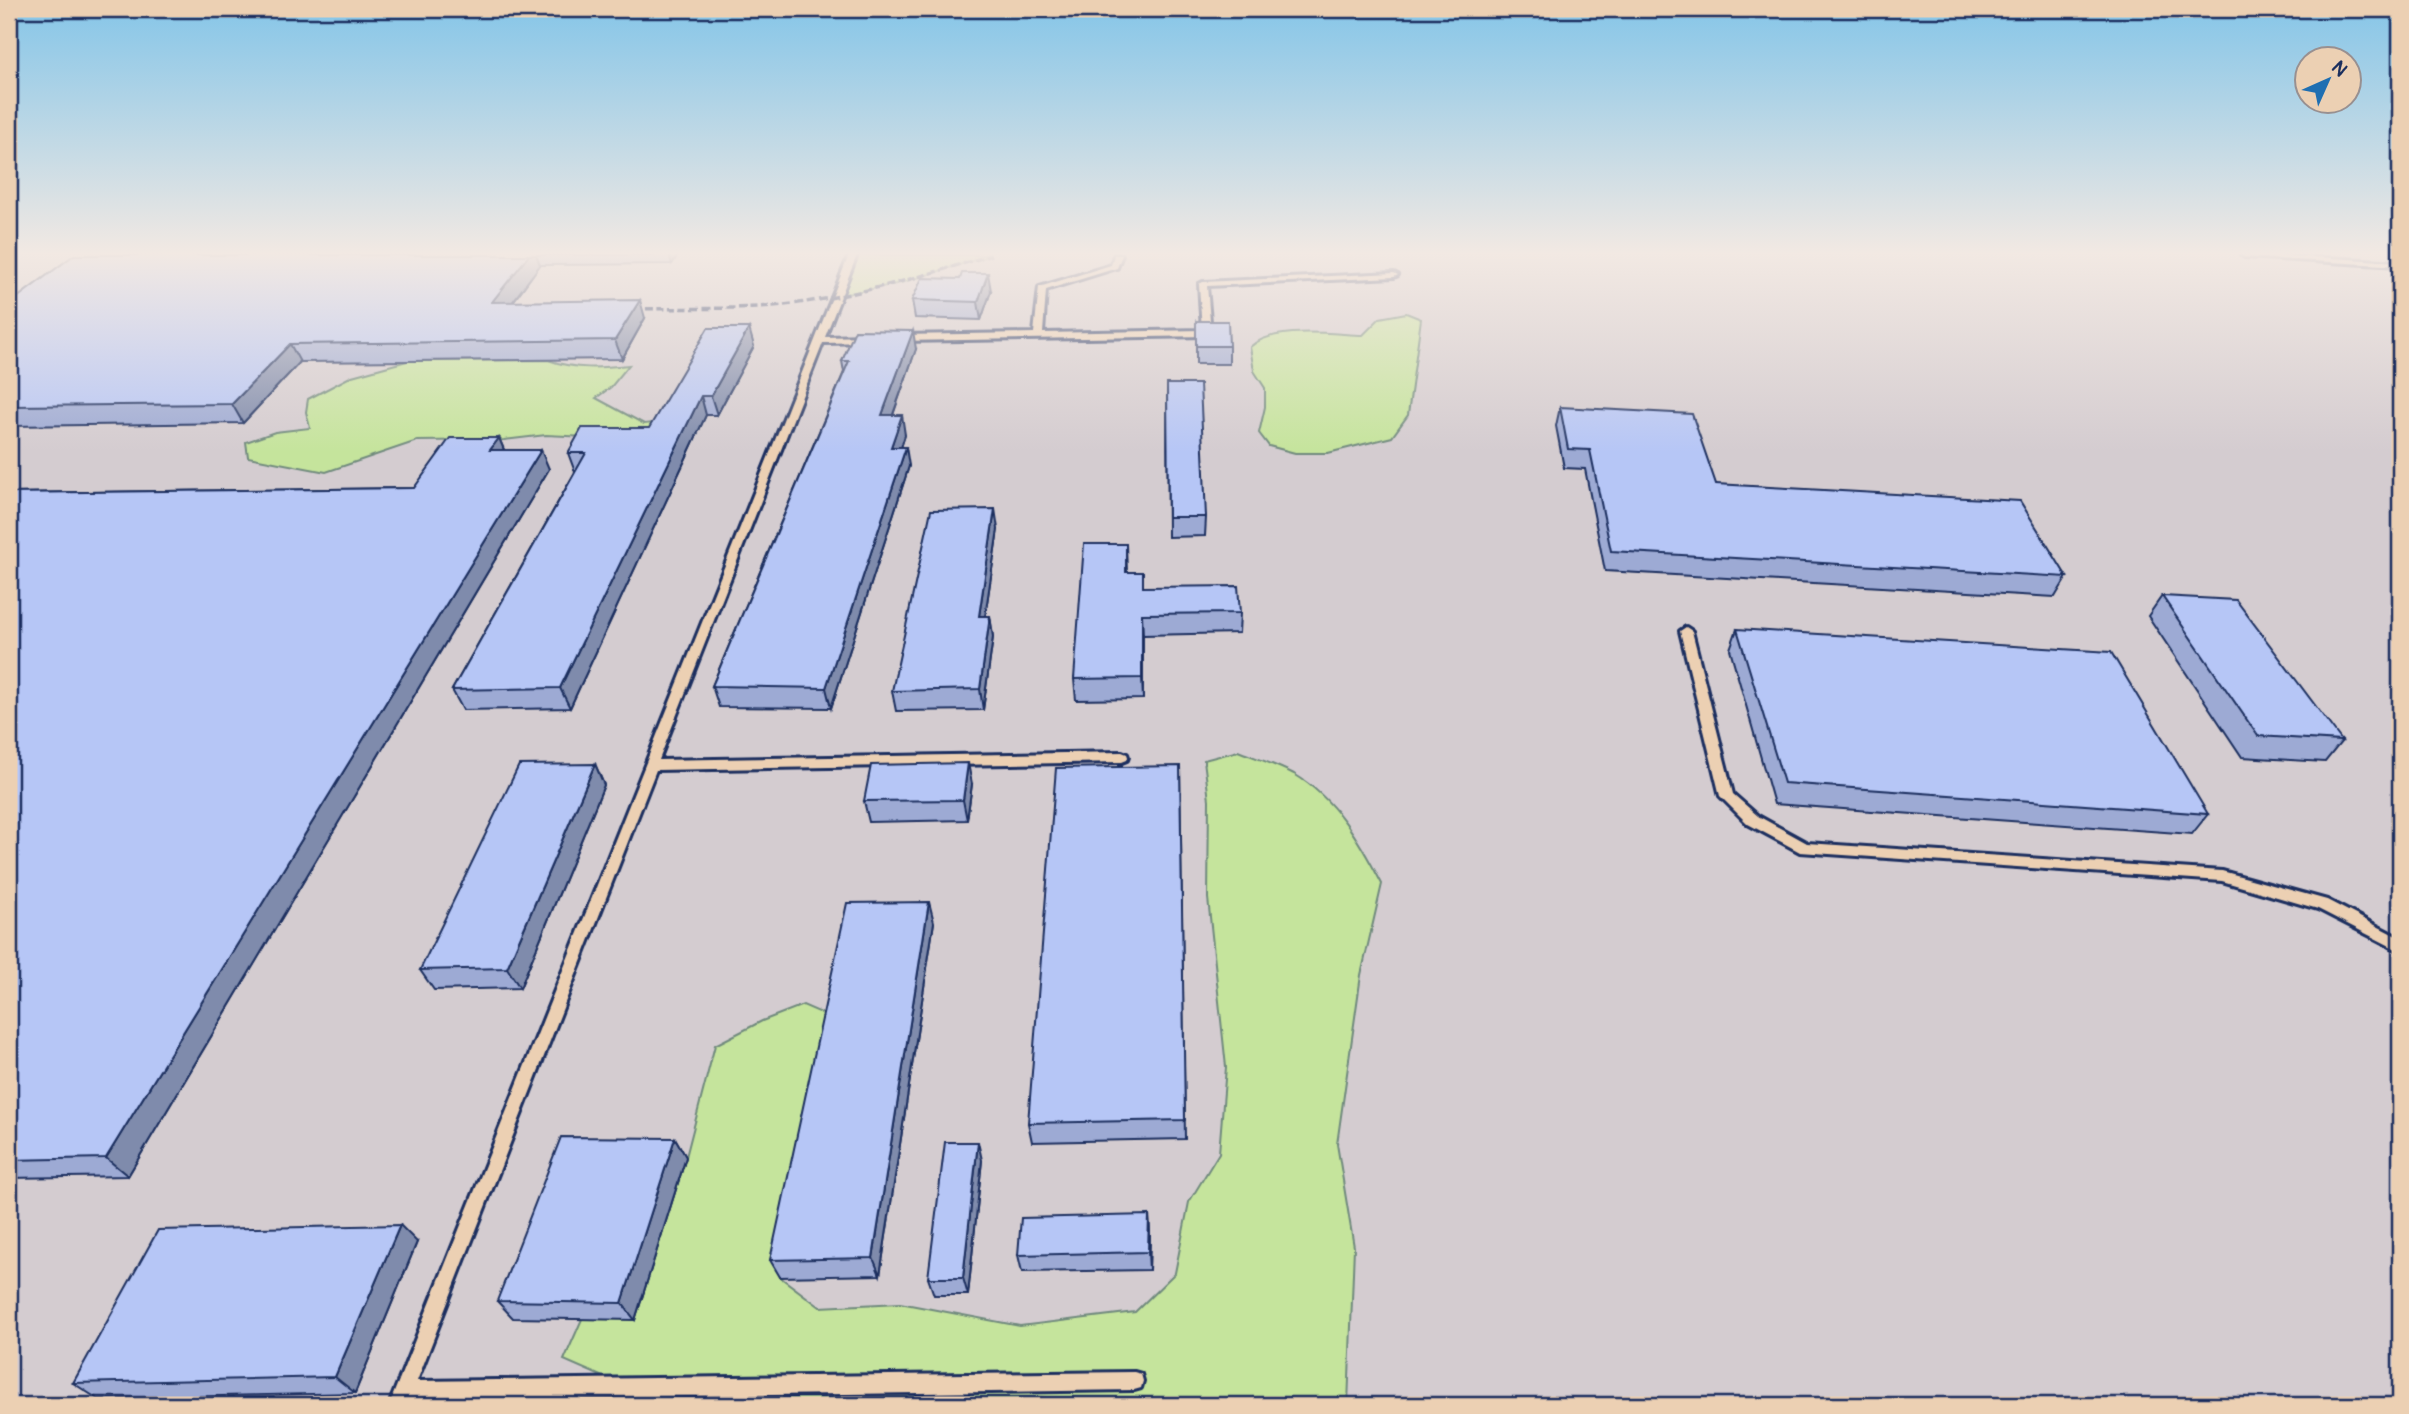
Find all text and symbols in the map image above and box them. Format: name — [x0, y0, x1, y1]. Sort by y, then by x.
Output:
north arrow — [2294, 46, 2364, 116]
text: N — [2326, 56, 2352, 82]

